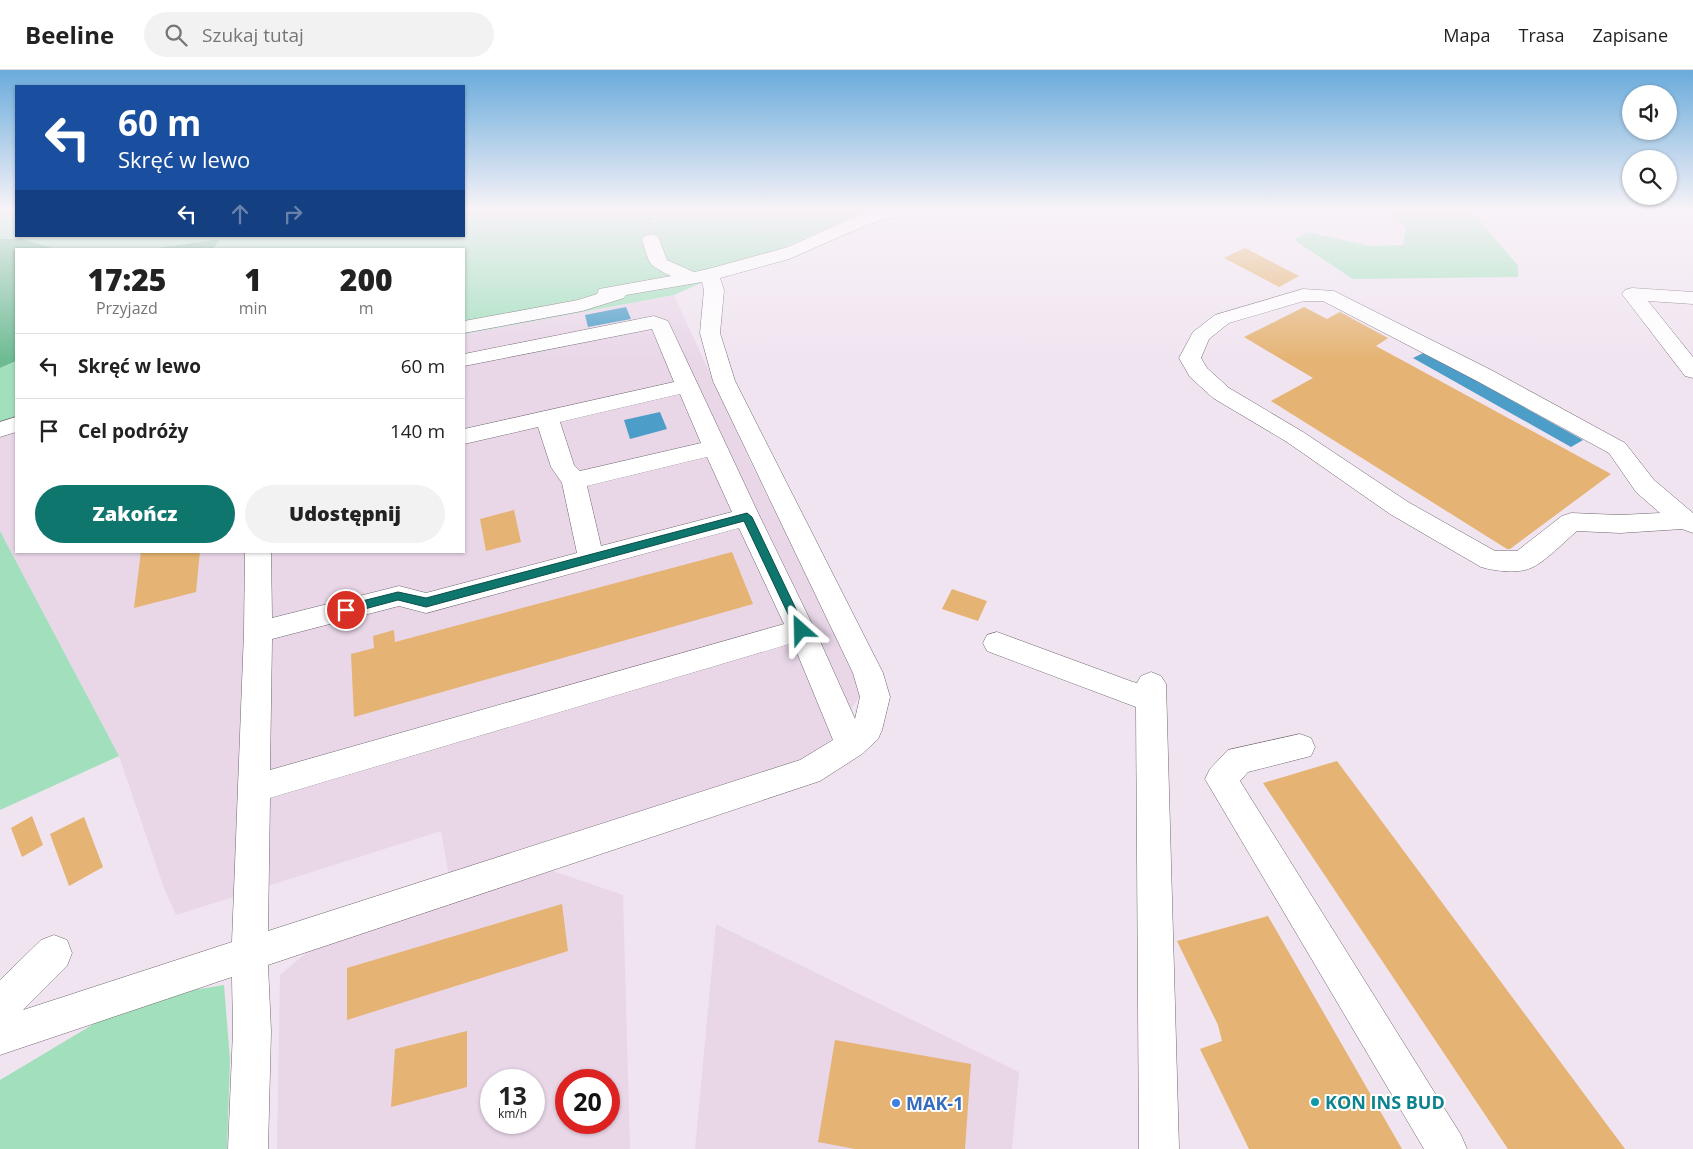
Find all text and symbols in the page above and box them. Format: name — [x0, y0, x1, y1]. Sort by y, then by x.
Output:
search box — [144, 12, 494, 57]
text: Beeline — [25, 18, 114, 51]
icon: search — [162, 21, 190, 49]
text: Szukaj tutaj — [202, 22, 304, 48]
text: Mapa — [1443, 23, 1491, 47]
text: Trasa — [1519, 23, 1564, 47]
text: Zapisane — [1592, 23, 1668, 47]
map controls — [1622, 85, 1677, 205]
button: sound — [1622, 85, 1677, 140]
text: 60 m — [118, 99, 201, 146]
icon: left — [35, 105, 100, 170]
text: Skręć w lewo — [118, 144, 250, 174]
button: search — [1622, 150, 1677, 205]
icon: left — [173, 200, 201, 228]
icon: ahead — [226, 200, 254, 228]
icon: right — [279, 200, 307, 228]
text: 17:25 — [87, 259, 166, 300]
text: 1 — [244, 259, 262, 300]
text: 200 — [340, 259, 393, 300]
text: Przyjazd — [96, 297, 158, 319]
text: min — [239, 297, 267, 319]
text: m — [359, 297, 374, 319]
icon: left — [35, 352, 63, 380]
text: Skręć w lewo — [78, 353, 201, 379]
text: 60 m — [401, 353, 445, 379]
icon: arrive — [35, 417, 63, 445]
text: Cel podróży — [78, 418, 188, 444]
text: 140 m — [390, 418, 445, 444]
button: Zakończ — [35, 485, 235, 543]
button: Udostępnij — [245, 485, 445, 543]
pin — [325, 589, 367, 631]
icon: arrive — [332, 596, 360, 624]
position arrow — [774, 603, 826, 655]
speed limit sign: 20 — [555, 1069, 620, 1134]
text: 13 — [498, 1078, 527, 1112]
place label: KON INS BUD — [1325, 1090, 1445, 1114]
place label: MAK-1 — [906, 1091, 963, 1115]
marker: KON INS BUD — [1309, 1096, 1321, 1108]
marker: MAK-1 — [890, 1097, 902, 1109]
text: km/h — [498, 1105, 527, 1122]

